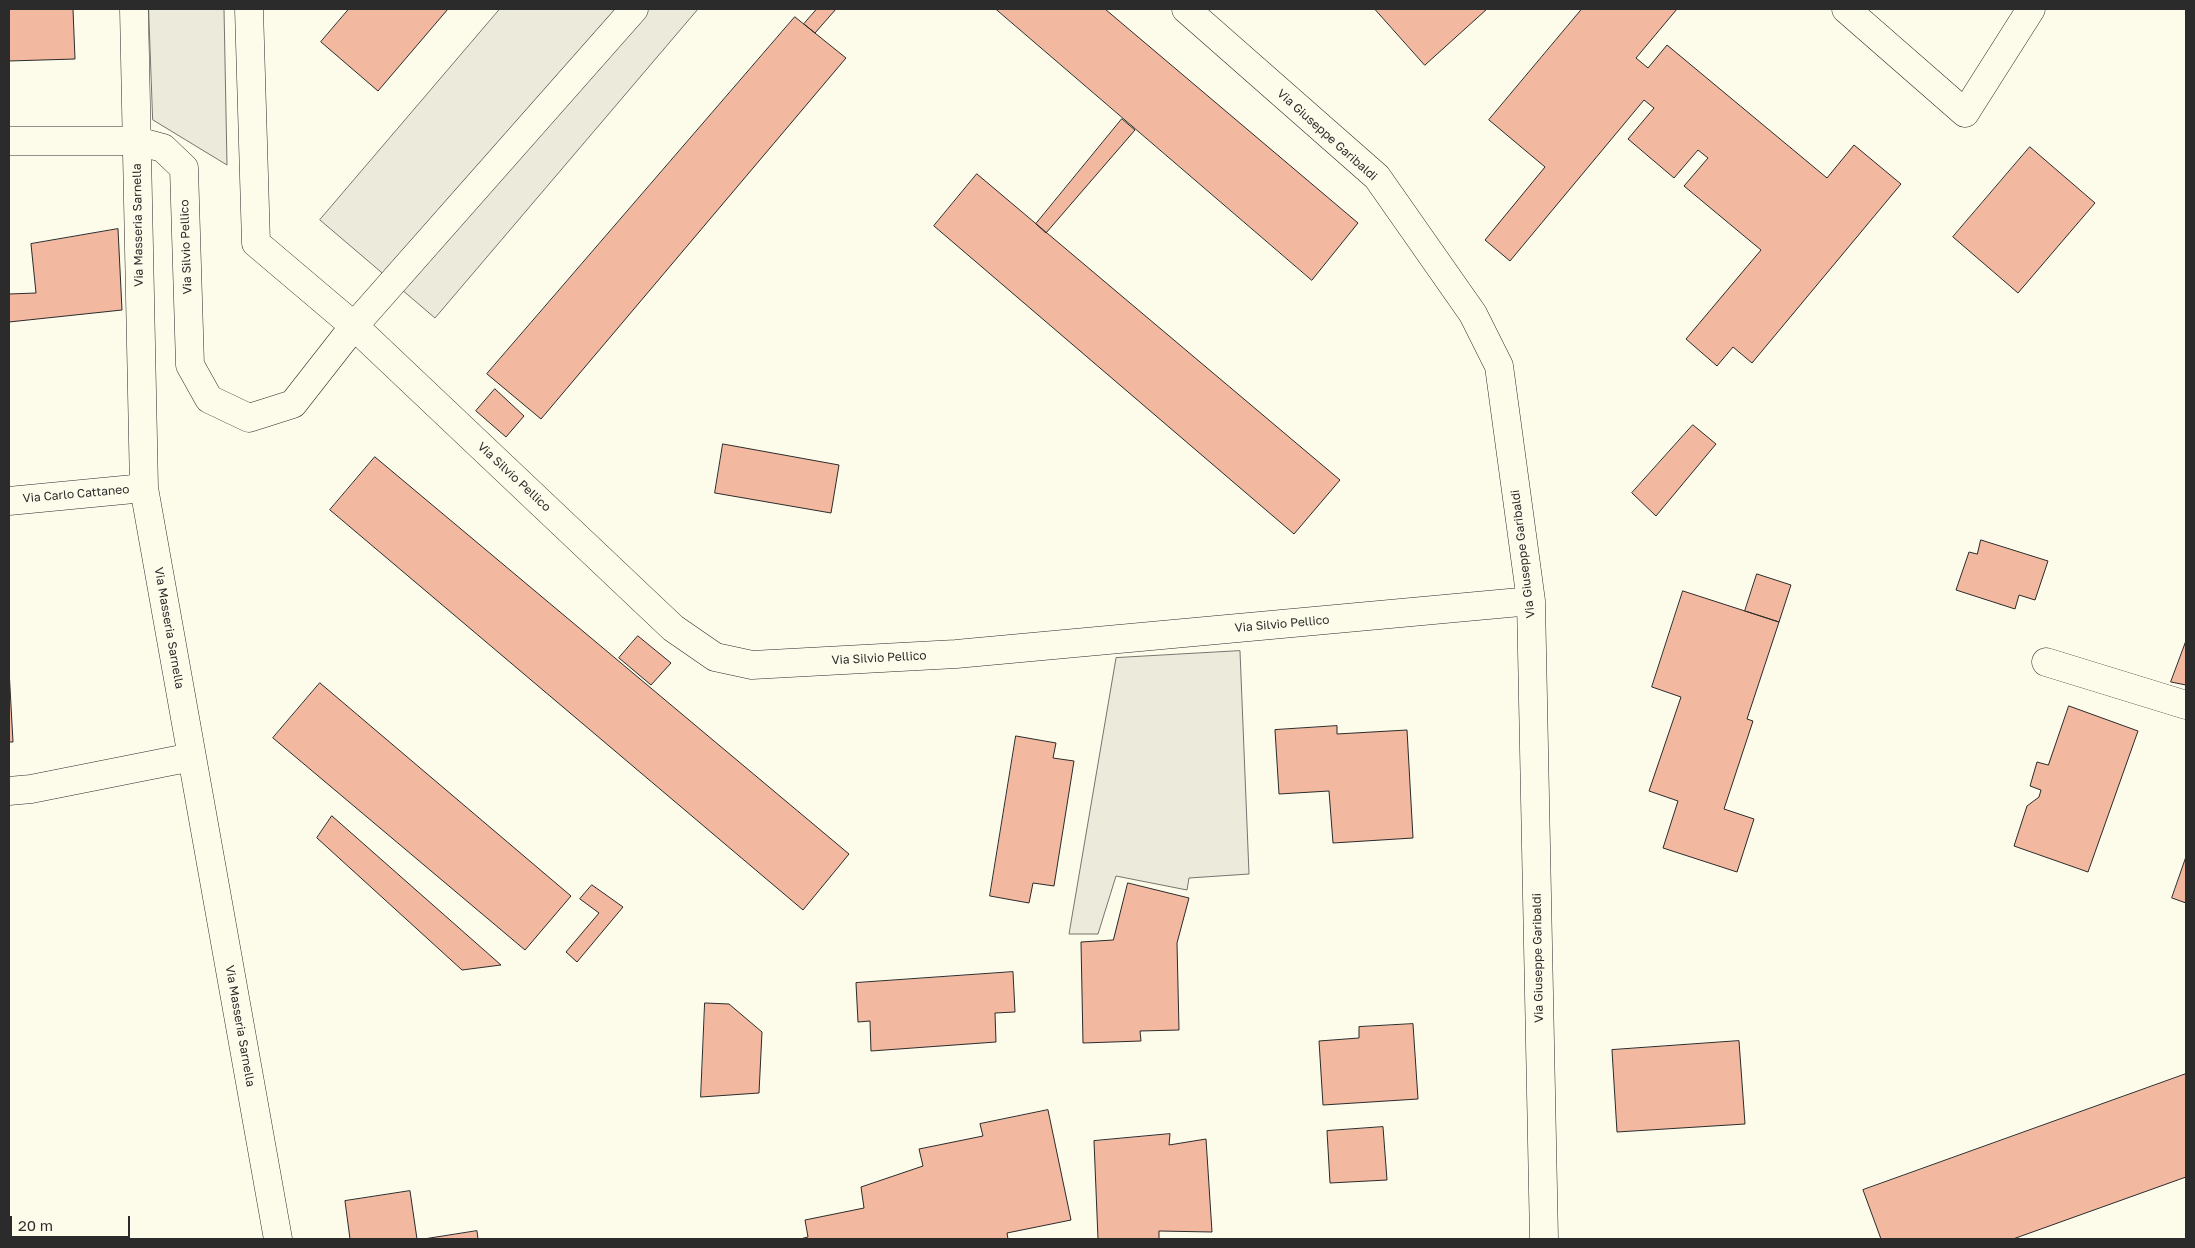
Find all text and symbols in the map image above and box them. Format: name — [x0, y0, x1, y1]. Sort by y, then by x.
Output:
street label: Via Giuseppe Garibaldi — [1274, 86, 1380, 184]
street label: Via Masseria Sarnella — [130, 163, 146, 287]
street label: Via Silvio Pellico — [177, 199, 195, 295]
street label: Via Silvio Pellico — [474, 439, 554, 515]
street label: Via Carlo Cattaneo — [22, 482, 130, 506]
street label: Via Giuseppe Garibaldi — [1508, 489, 1538, 619]
street label: Via Masseria Sarnella — [151, 566, 187, 690]
street label: Via Silvio Pellico — [1234, 613, 1330, 635]
street label: Via Silvio Pellico — [831, 648, 927, 668]
street label: Via Giuseppe Garibaldi — [1530, 893, 1546, 1023]
street label: Via Masseria Sarnella — [222, 964, 258, 1088]
scale bar — [12, 1206, 132, 1238]
text: 20 m — [18, 1216, 53, 1234]

